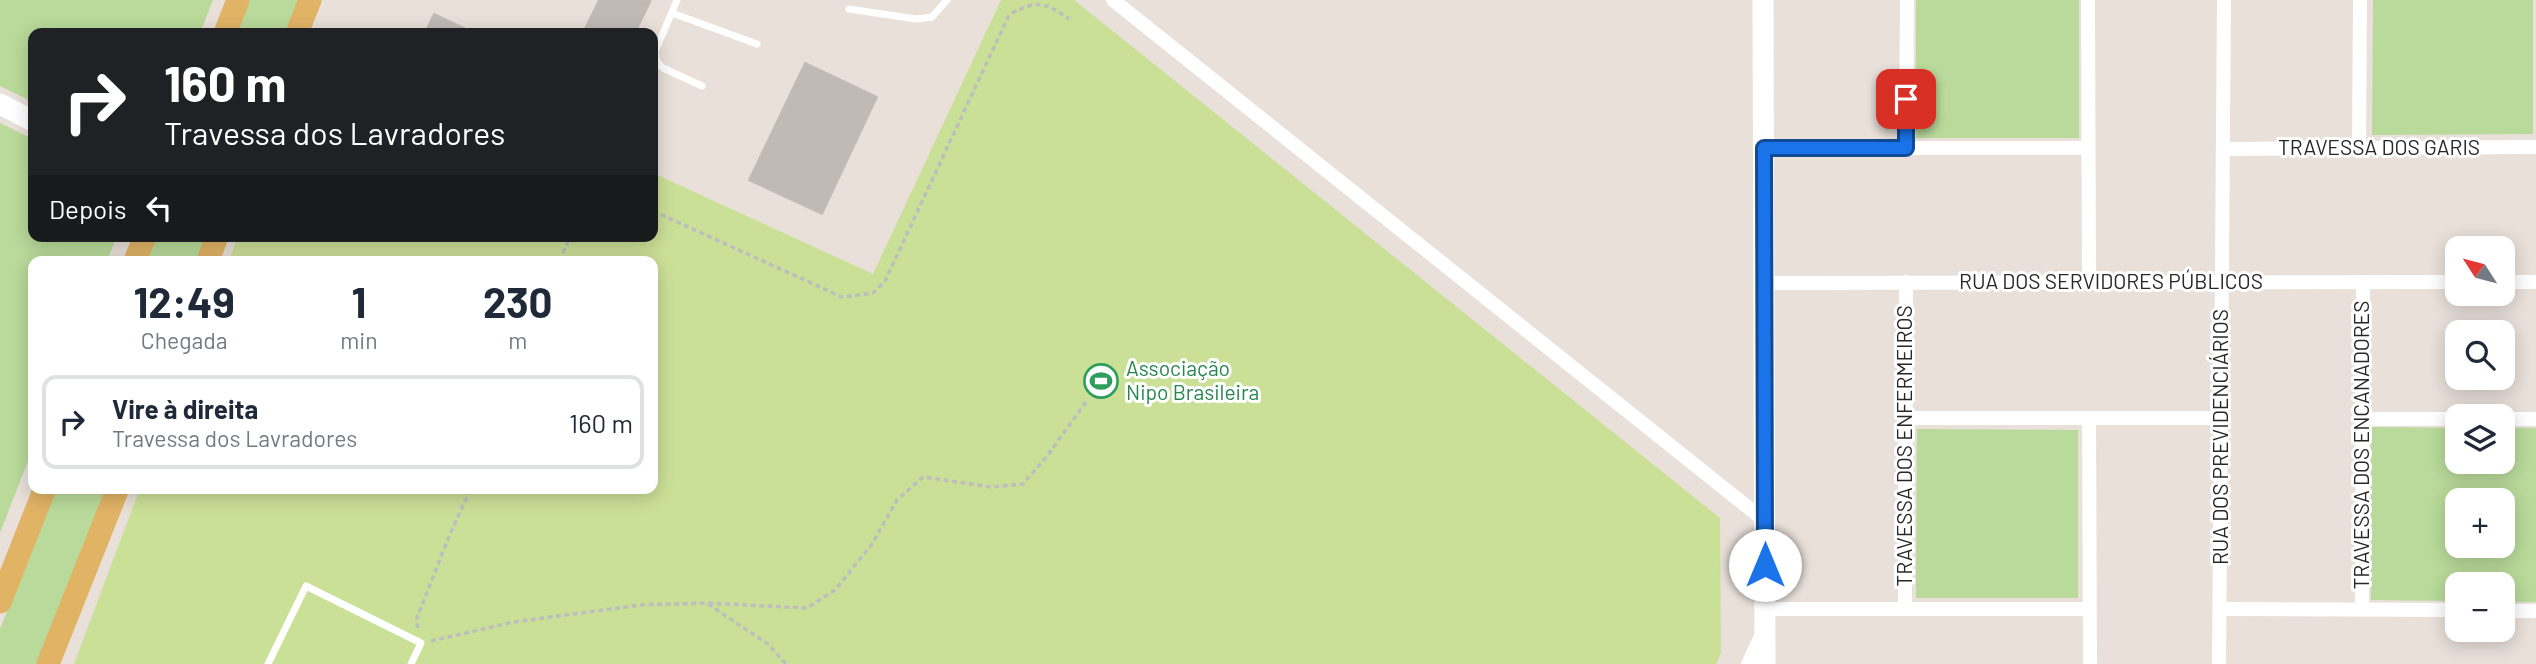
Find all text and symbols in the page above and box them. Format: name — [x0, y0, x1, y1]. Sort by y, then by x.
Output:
text: 160 m — [164, 53, 286, 112]
icon: right — [49, 56, 140, 147]
pin — [1876, 69, 1936, 129]
icon: arrive — [1887, 80, 1925, 118]
text: Travessa dos Lavradores — [164, 113, 505, 151]
street label: TRAVESSA DOS GARIS — [2278, 134, 2480, 159]
icon: left — [140, 189, 178, 227]
text: Depois — [49, 193, 126, 224]
north arrow — [2445, 236, 2515, 306]
map controls — [2445, 236, 2515, 642]
street label: RUA DOS SERVIDORES PÚBLICOS — [1959, 268, 2263, 293]
text: 12:49 — [133, 276, 235, 326]
text: 1 — [351, 276, 366, 326]
text: 230 — [483, 276, 553, 326]
street label: TRAVESSA DOS ENCANADORES — [2348, 300, 2373, 590]
street label: TRAVESSA DOS ENFERMEIROS — [1891, 305, 1916, 587]
street label: RUA DOS PREVIDENCIÁRIOS — [2207, 309, 2232, 565]
button: search — [2445, 320, 2515, 390]
text: Chegada — [141, 326, 228, 354]
text: min — [340, 326, 378, 354]
text: m — [508, 326, 527, 354]
place label: Associação Nipo Brasileira — [1126, 355, 1259, 404]
sports icon: Associação Nipo Brasileira — [1082, 362, 1120, 400]
text: Vire à direita — [112, 393, 258, 424]
icon: right — [53, 403, 91, 441]
button: layers — [2445, 404, 2515, 474]
text: 160 m — [569, 407, 633, 438]
text: Travessa dos Lavradores — [112, 424, 357, 452]
button: + — [2445, 488, 2515, 558]
position arrow — [1728, 528, 1802, 602]
button: − — [2445, 572, 2515, 642]

